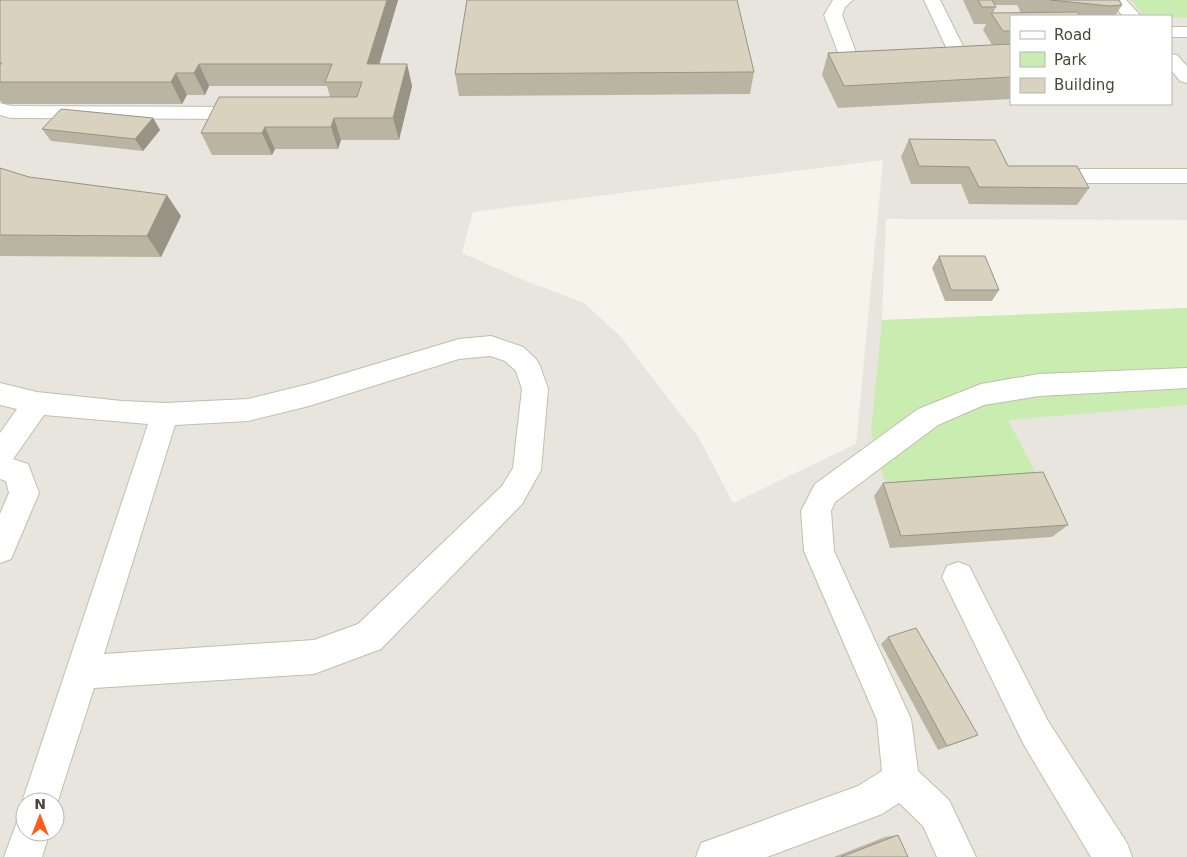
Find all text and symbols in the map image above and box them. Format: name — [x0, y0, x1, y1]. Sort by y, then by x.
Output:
legend — [1010, 15, 1172, 105]
text: Road — [1054, 26, 1092, 44]
text: Park — [1054, 51, 1087, 69]
text: Building — [1054, 76, 1115, 94]
north arrow — [15, 792, 65, 842]
text: N — [34, 796, 46, 812]

